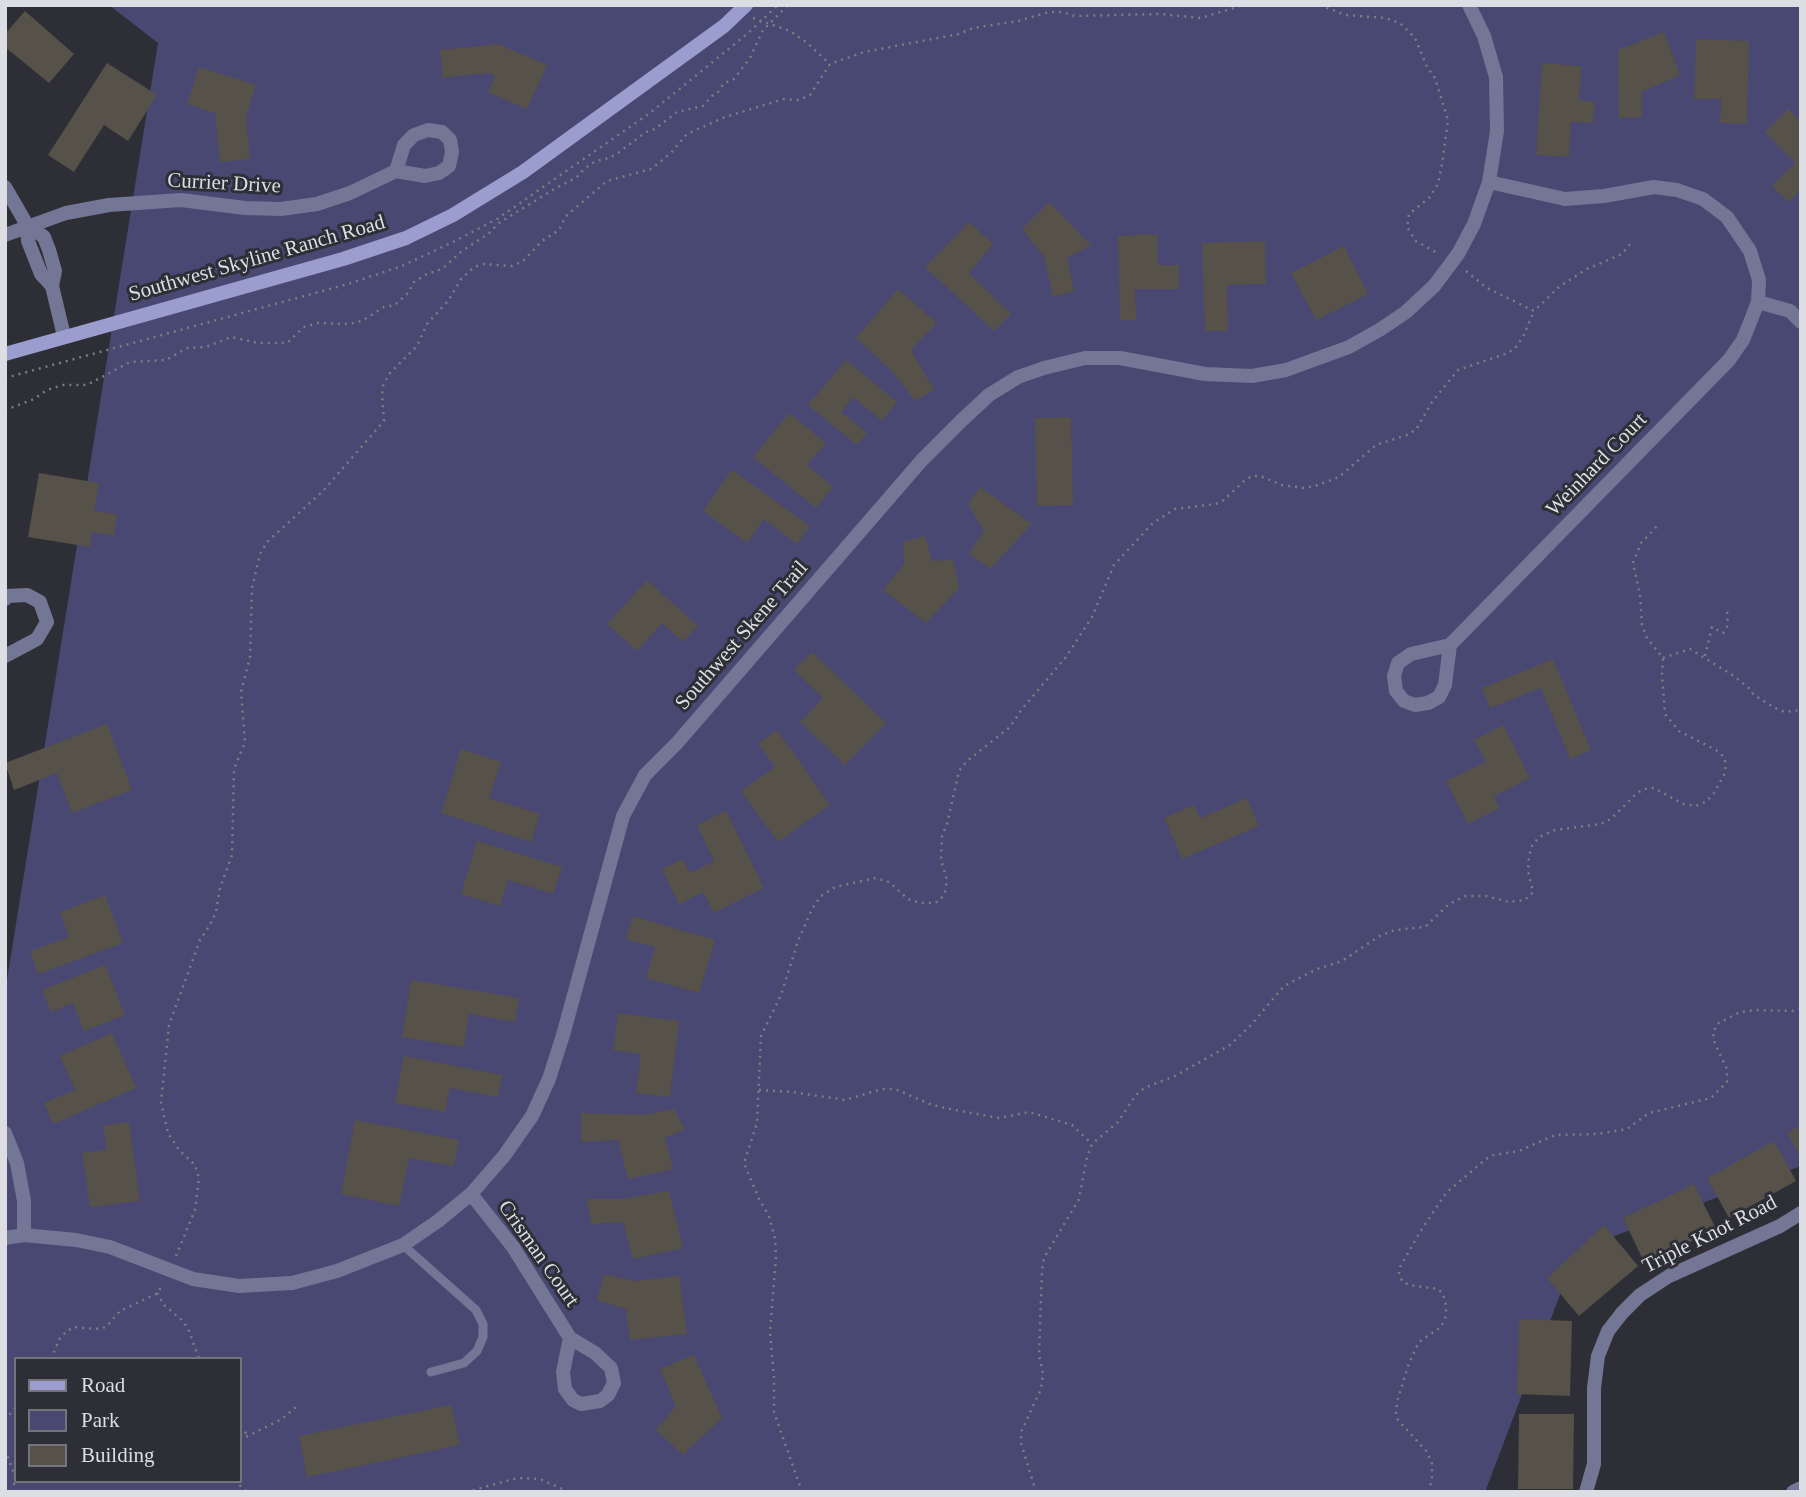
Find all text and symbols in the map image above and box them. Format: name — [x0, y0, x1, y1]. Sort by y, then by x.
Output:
street label: Currier Drive — [167, 168, 281, 200]
street label: Southwest Skyline Ranch Road — [126, 210, 388, 308]
street label: Weinhard Court — [1541, 408, 1653, 522]
street label: Southwest Skene Trail — [670, 556, 814, 716]
street label: Triple Knot Road — [1639, 1190, 1781, 1280]
street label: Crisman Court — [492, 1196, 584, 1312]
legend — [14, 1357, 242, 1483]
text: Road — [81, 1373, 125, 1397]
text: Park — [81, 1408, 120, 1432]
text: Building — [81, 1443, 155, 1467]

